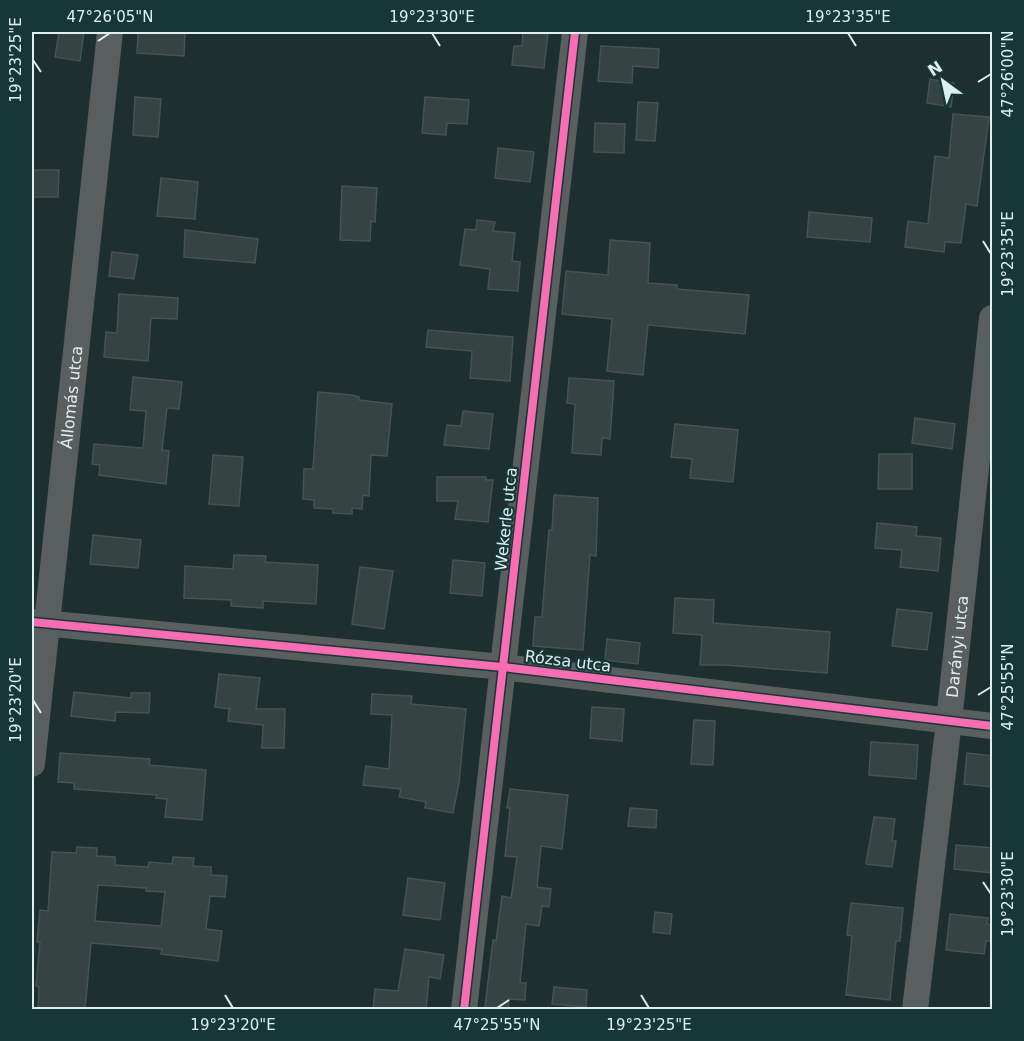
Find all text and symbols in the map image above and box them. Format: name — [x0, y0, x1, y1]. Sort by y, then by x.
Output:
text: 47°26'05"N — [66, 8, 154, 26]
text: 19°23'30"E — [389, 8, 475, 26]
text: 19°23'35"E — [805, 8, 891, 26]
text: 19°23'25"E — [7, 17, 25, 103]
text: 47°26'00"N — [999, 30, 1017, 118]
north arrow — [913, 51, 973, 111]
text: N — [924, 57, 946, 80]
text: 19°23'35"E — [999, 211, 1017, 297]
street label: Állomás utca — [56, 345, 86, 450]
street label: Wekerle utca — [491, 466, 521, 572]
street label: Darányi utca — [942, 594, 972, 698]
text: 47°25'55"N — [999, 643, 1017, 731]
street label: Rózsa utca — [524, 646, 612, 676]
text: 19°23'20"E — [7, 657, 25, 743]
text: 19°23'30"E — [999, 851, 1017, 937]
text: 19°23'20"E — [190, 1016, 276, 1034]
text: 47°25'55"N — [453, 1016, 541, 1034]
text: 19°23'25"E — [606, 1016, 692, 1034]

